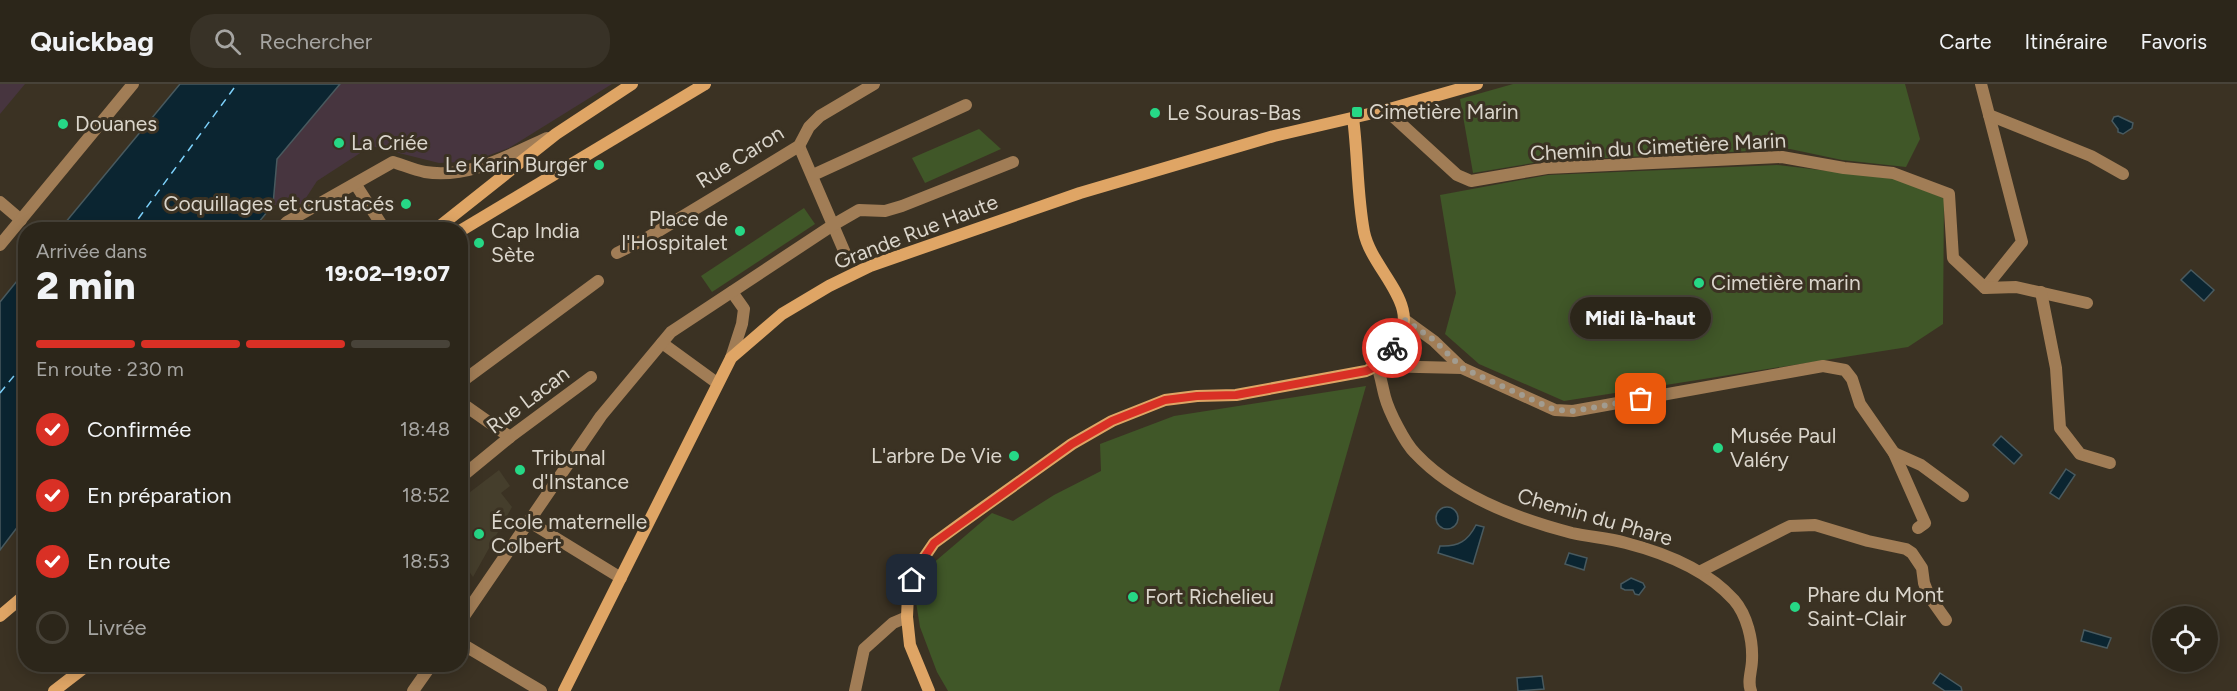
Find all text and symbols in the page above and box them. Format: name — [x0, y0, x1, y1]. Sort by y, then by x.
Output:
search box — [190, 14, 610, 68]
text: Quickbag — [30, 24, 154, 58]
icon: search — [211, 25, 244, 58]
text: Rechercher — [259, 28, 372, 55]
text: Carte — [1939, 29, 1992, 54]
text: Itinéraire — [2025, 29, 2108, 54]
text: Favoris — [2141, 29, 2207, 54]
place label: Cimetière Marin — [1369, 99, 1519, 124]
place label: Le Souras-Bas — [1167, 100, 1301, 125]
marker: Cimetière Marin — [1350, 105, 1364, 119]
marker: Le Souras-Bas — [1148, 106, 1162, 120]
place label: Douanes — [75, 111, 157, 136]
marker: Douanes — [56, 117, 70, 131]
street label: Rue Caron — [691, 120, 788, 193]
street label: Chemin du Cimetière Marin — [1529, 127, 1787, 166]
place label: La Criée — [351, 130, 428, 155]
marker: La Criée — [332, 136, 346, 150]
place label: Le Karin Burger — [445, 152, 587, 177]
marker: Le Karin Burger — [592, 158, 606, 172]
street label: Grande Rue Haute — [830, 189, 1001, 274]
place label: Coquillages et crustacés — [163, 191, 394, 216]
marker: Coquillages et crustacés — [399, 197, 413, 211]
place label: Place de l'Hospitalet — [622, 206, 728, 255]
place label: Cap India Sète — [491, 218, 580, 267]
marker: Place de l'Hospitalet — [733, 224, 747, 238]
marker: Cap India Sète — [472, 236, 486, 250]
text: Arrivée dans — [36, 239, 147, 263]
text: 19:02–19:07 — [325, 260, 450, 287]
text: 2 min — [36, 262, 136, 309]
place label: Cimetière marin — [1711, 270, 1861, 295]
marker: Cimetière marin — [1692, 276, 1706, 290]
callout: Midi là-haut — [1570, 297, 1712, 339]
text: Midi là-haut — [1585, 306, 1696, 330]
courier — [1362, 318, 1422, 378]
icon: bike — [1376, 332, 1409, 365]
text: En route · 230 m — [36, 357, 184, 381]
street label: Rue Lacan — [481, 360, 574, 439]
pin — [1615, 373, 1666, 424]
icon: bag — [1624, 382, 1657, 415]
icon: check — [36, 413, 69, 446]
text: Confirmée — [87, 416, 191, 443]
text: 18:48 — [400, 417, 450, 441]
place label: Musée Paul Valéry — [1730, 423, 1836, 472]
marker: Musée Paul Valéry — [1711, 441, 1725, 455]
place label: L'arbre De Vie — [871, 443, 1002, 468]
place label: Tribunal d'Instance — [532, 445, 629, 494]
marker: L'arbre De Vie — [1007, 449, 1021, 463]
marker: Tribunal d'Instance — [513, 463, 527, 477]
icon: check — [36, 479, 69, 512]
text: En préparation — [87, 482, 232, 509]
street label: Chemin du Phare — [1515, 482, 1676, 551]
text: 18:52 — [402, 483, 450, 507]
place label: École maternelle Colbert — [491, 509, 647, 558]
marker: École maternelle Colbert — [472, 527, 486, 541]
icon: check — [36, 545, 69, 578]
text: En route — [87, 548, 170, 575]
text: 18:53 — [402, 549, 450, 573]
pin — [886, 554, 937, 605]
icon: home — [895, 563, 928, 596]
place label: Phare du Mont Saint-Clair — [1807, 582, 1944, 631]
place label: Fort Richelieu — [1145, 584, 1274, 609]
marker: Fort Richelieu — [1126, 590, 1140, 604]
marker: Phare du Mont Saint-Clair — [1788, 600, 1802, 614]
map controls — [2152, 606, 2218, 672]
button: locate — [2152, 606, 2218, 672]
text: Livrée — [87, 614, 146, 641]

